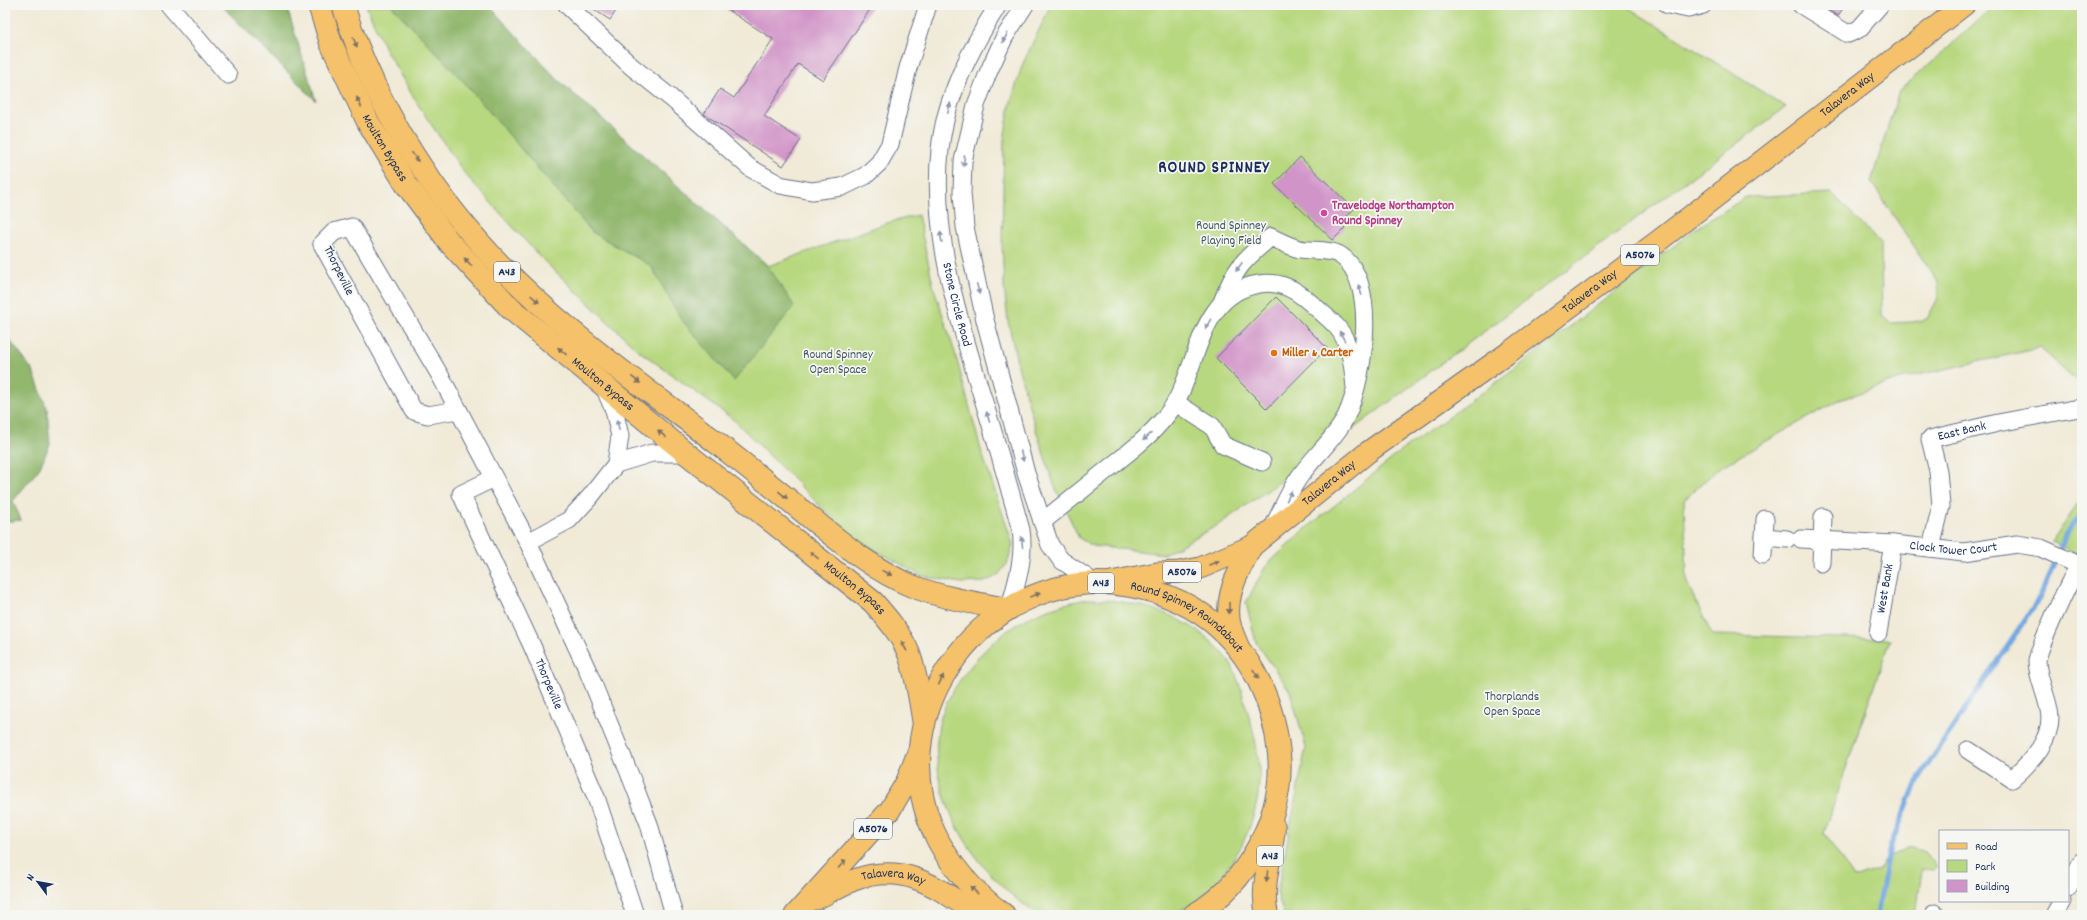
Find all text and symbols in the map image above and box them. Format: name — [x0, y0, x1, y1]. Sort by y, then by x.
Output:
one-way arrow — [1001, 32, 1008, 44]
one-way arrow — [352, 36, 358, 48]
street label: Talavera Way — [1816, 67, 1879, 122]
one-way arrow — [356, 96, 362, 108]
one-way arrow — [946, 102, 952, 114]
street label: Moulton Bypass — [356, 111, 412, 186]
one-way arrow — [411, 152, 419, 162]
one-way arrow — [961, 155, 967, 167]
district label: ROUND SPINNEY — [1158, 157, 1270, 181]
place label: Travelodge Northampton Round Spinney — [1332, 197, 1454, 231]
marker: Travelodge Northampton Round Spinney — [1319, 208, 1329, 218]
park label: Round Spinney Playing Field — [1196, 217, 1267, 251]
one-way arrow — [938, 231, 944, 243]
street label: Thorpeville — [318, 243, 358, 299]
road number: A5076 — [1621, 245, 1659, 265]
one-way arrow — [463, 257, 473, 267]
street label: Stone Circle Road — [937, 261, 976, 349]
road number: A43 — [494, 262, 520, 282]
one-way arrow — [1235, 262, 1243, 273]
street label: Talavera Way — [1559, 264, 1622, 319]
one-way arrow — [975, 283, 981, 295]
one-way arrow — [1357, 283, 1363, 295]
one-way arrow — [530, 294, 540, 303]
one-way arrow — [1205, 318, 1211, 330]
one-way arrow — [1339, 331, 1346, 342]
place label: Miller & Carter — [1282, 344, 1354, 363]
park label: Round Spinney Open Space — [803, 346, 874, 380]
one-way arrow — [557, 347, 567, 356]
marker: Miller & Carter — [1269, 348, 1279, 358]
street label: Moulton Bypass — [567, 353, 638, 416]
one-way arrow — [631, 376, 642, 385]
one-way arrow — [985, 410, 991, 422]
street label: East Bank — [1936, 417, 1988, 446]
one-way arrow — [614, 419, 620, 432]
one-way arrow — [657, 430, 668, 438]
one-way arrow — [1142, 432, 1153, 441]
one-way arrow — [1019, 450, 1025, 462]
street label: Talavera Way — [1298, 455, 1361, 511]
one-way arrow — [1286, 490, 1293, 502]
one-way arrow — [778, 491, 789, 500]
one-way arrow — [1019, 536, 1026, 548]
street label: Clock Tower Court — [1909, 536, 1999, 562]
one-way arrow — [808, 551, 819, 559]
street label: Moulton Bypass — [819, 556, 890, 620]
one-way arrow — [1208, 559, 1220, 565]
road number: A5076 — [1163, 562, 1201, 582]
street label: West Bank — [1872, 562, 1899, 615]
one-way arrow — [881, 570, 892, 576]
road number: A43 — [1088, 573, 1114, 593]
street label: Round Spinney Roundabout — [1129, 577, 1248, 657]
one-way arrow — [1030, 592, 1042, 598]
one-way arrow — [1226, 602, 1232, 615]
one-way arrow — [901, 640, 908, 652]
street label: Thorpeville — [529, 656, 568, 713]
one-way arrow — [1252, 669, 1260, 679]
one-way arrow — [938, 675, 944, 686]
park label: Thorplands Open Space — [1484, 688, 1541, 722]
road number: A5076 — [854, 819, 892, 839]
legend — [1939, 830, 2069, 902]
text: Road — [1975, 839, 1997, 856]
road number: A43 — [1257, 846, 1283, 866]
one-way arrow — [837, 859, 846, 869]
text: Park — [1975, 859, 1996, 876]
north arrow — [18, 862, 58, 902]
street label: Talavera Way — [859, 864, 929, 891]
one-way arrow — [1264, 870, 1271, 882]
text: N — [23, 871, 40, 884]
text: Building — [1975, 879, 2010, 896]
one-way arrow — [969, 885, 978, 895]

